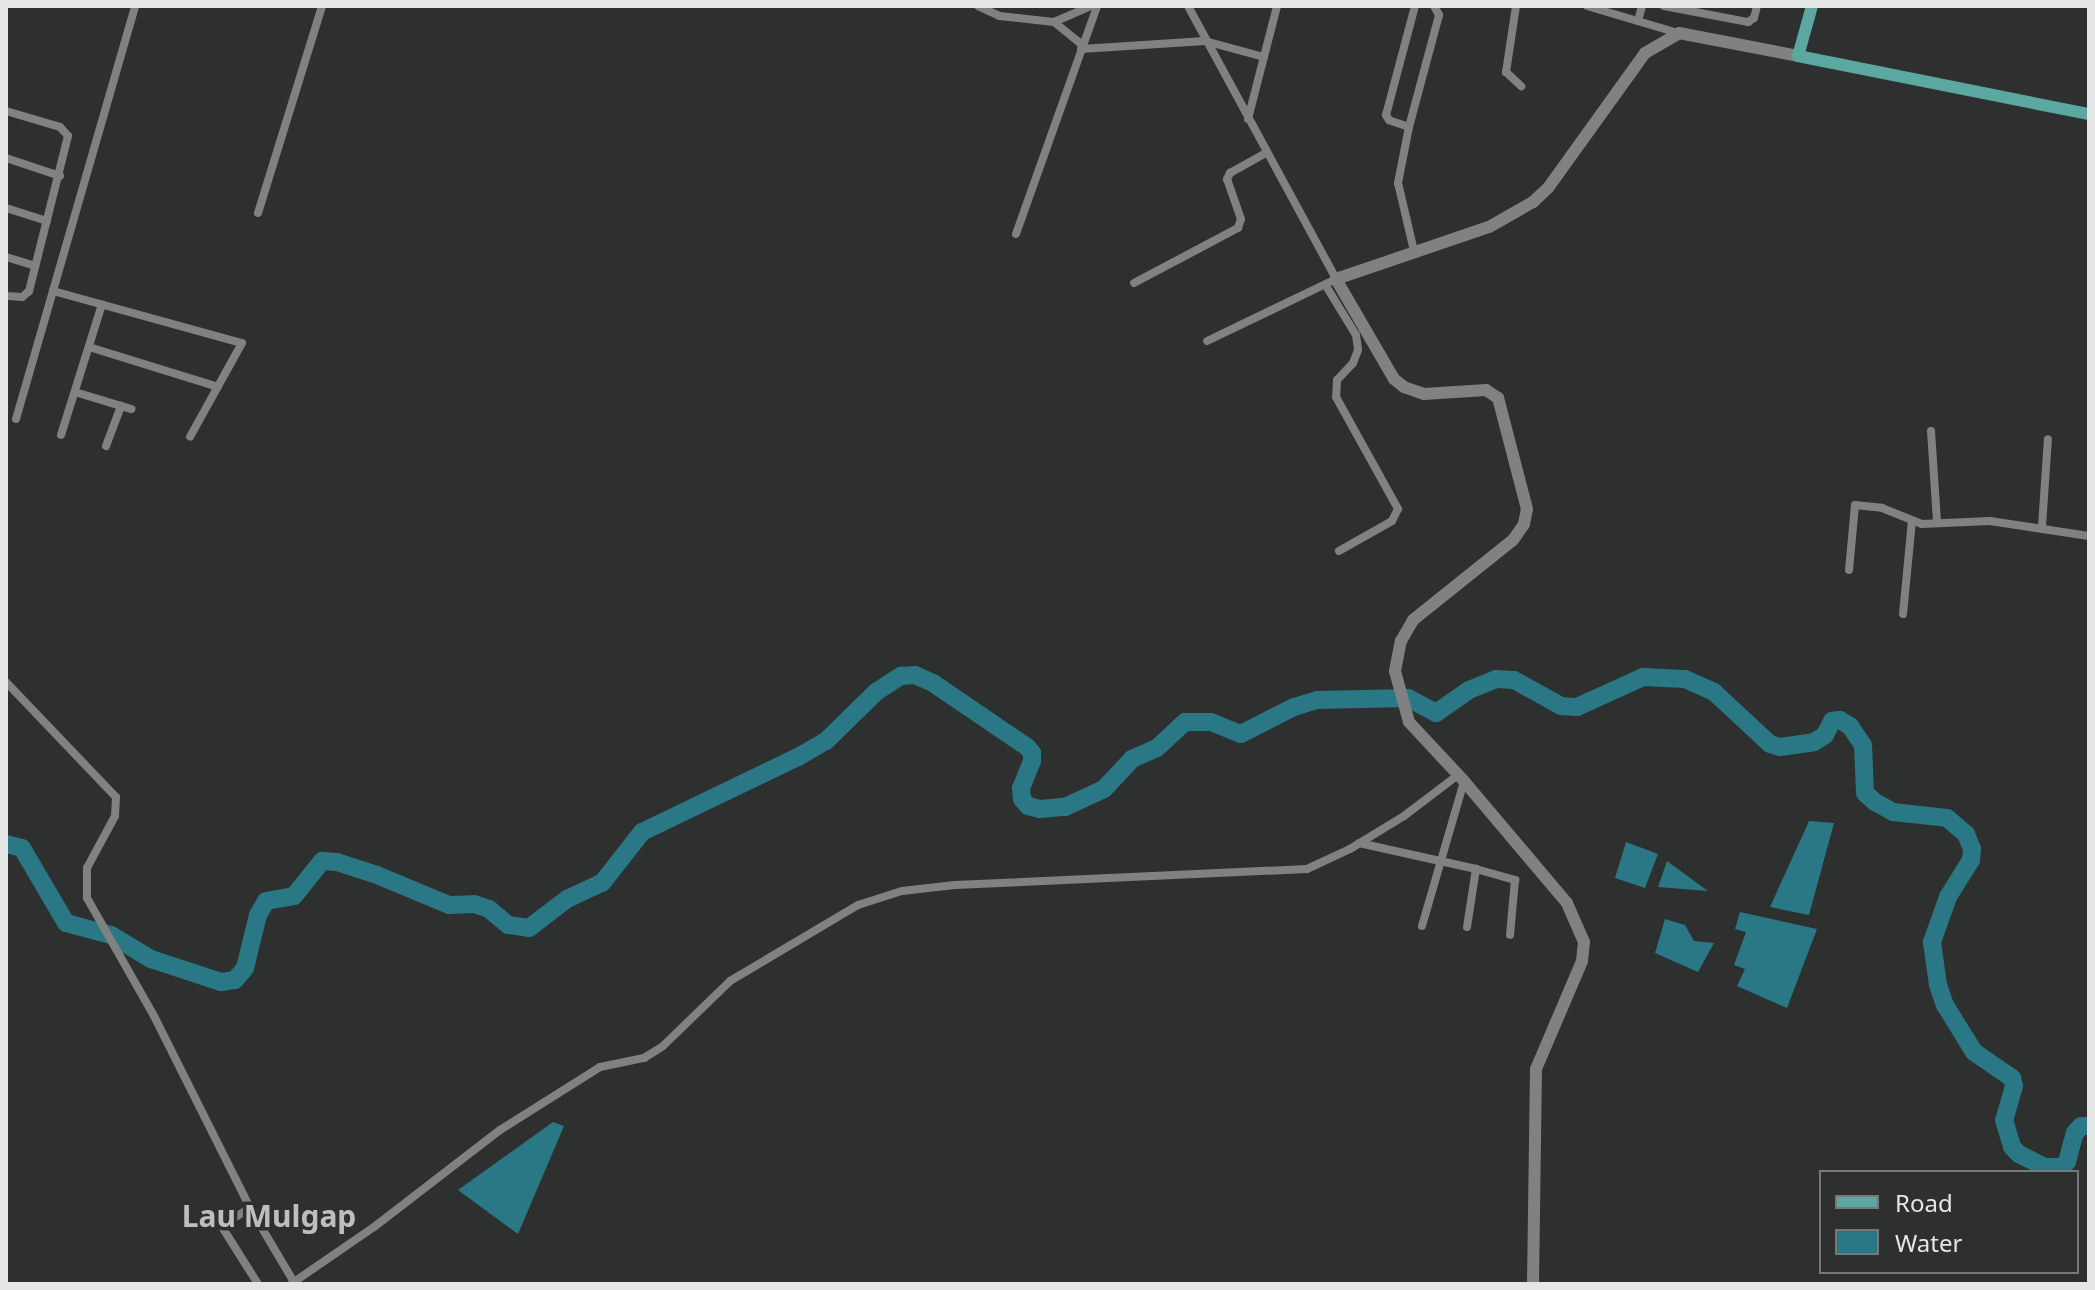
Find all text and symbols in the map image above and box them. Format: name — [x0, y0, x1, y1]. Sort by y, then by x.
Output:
legend — [1819, 1170, 2079, 1274]
text: Road — [1895, 1186, 1953, 1219]
district label: Lau Mulgap — [182, 1198, 356, 1234]
text: Water — [1895, 1226, 1962, 1259]

